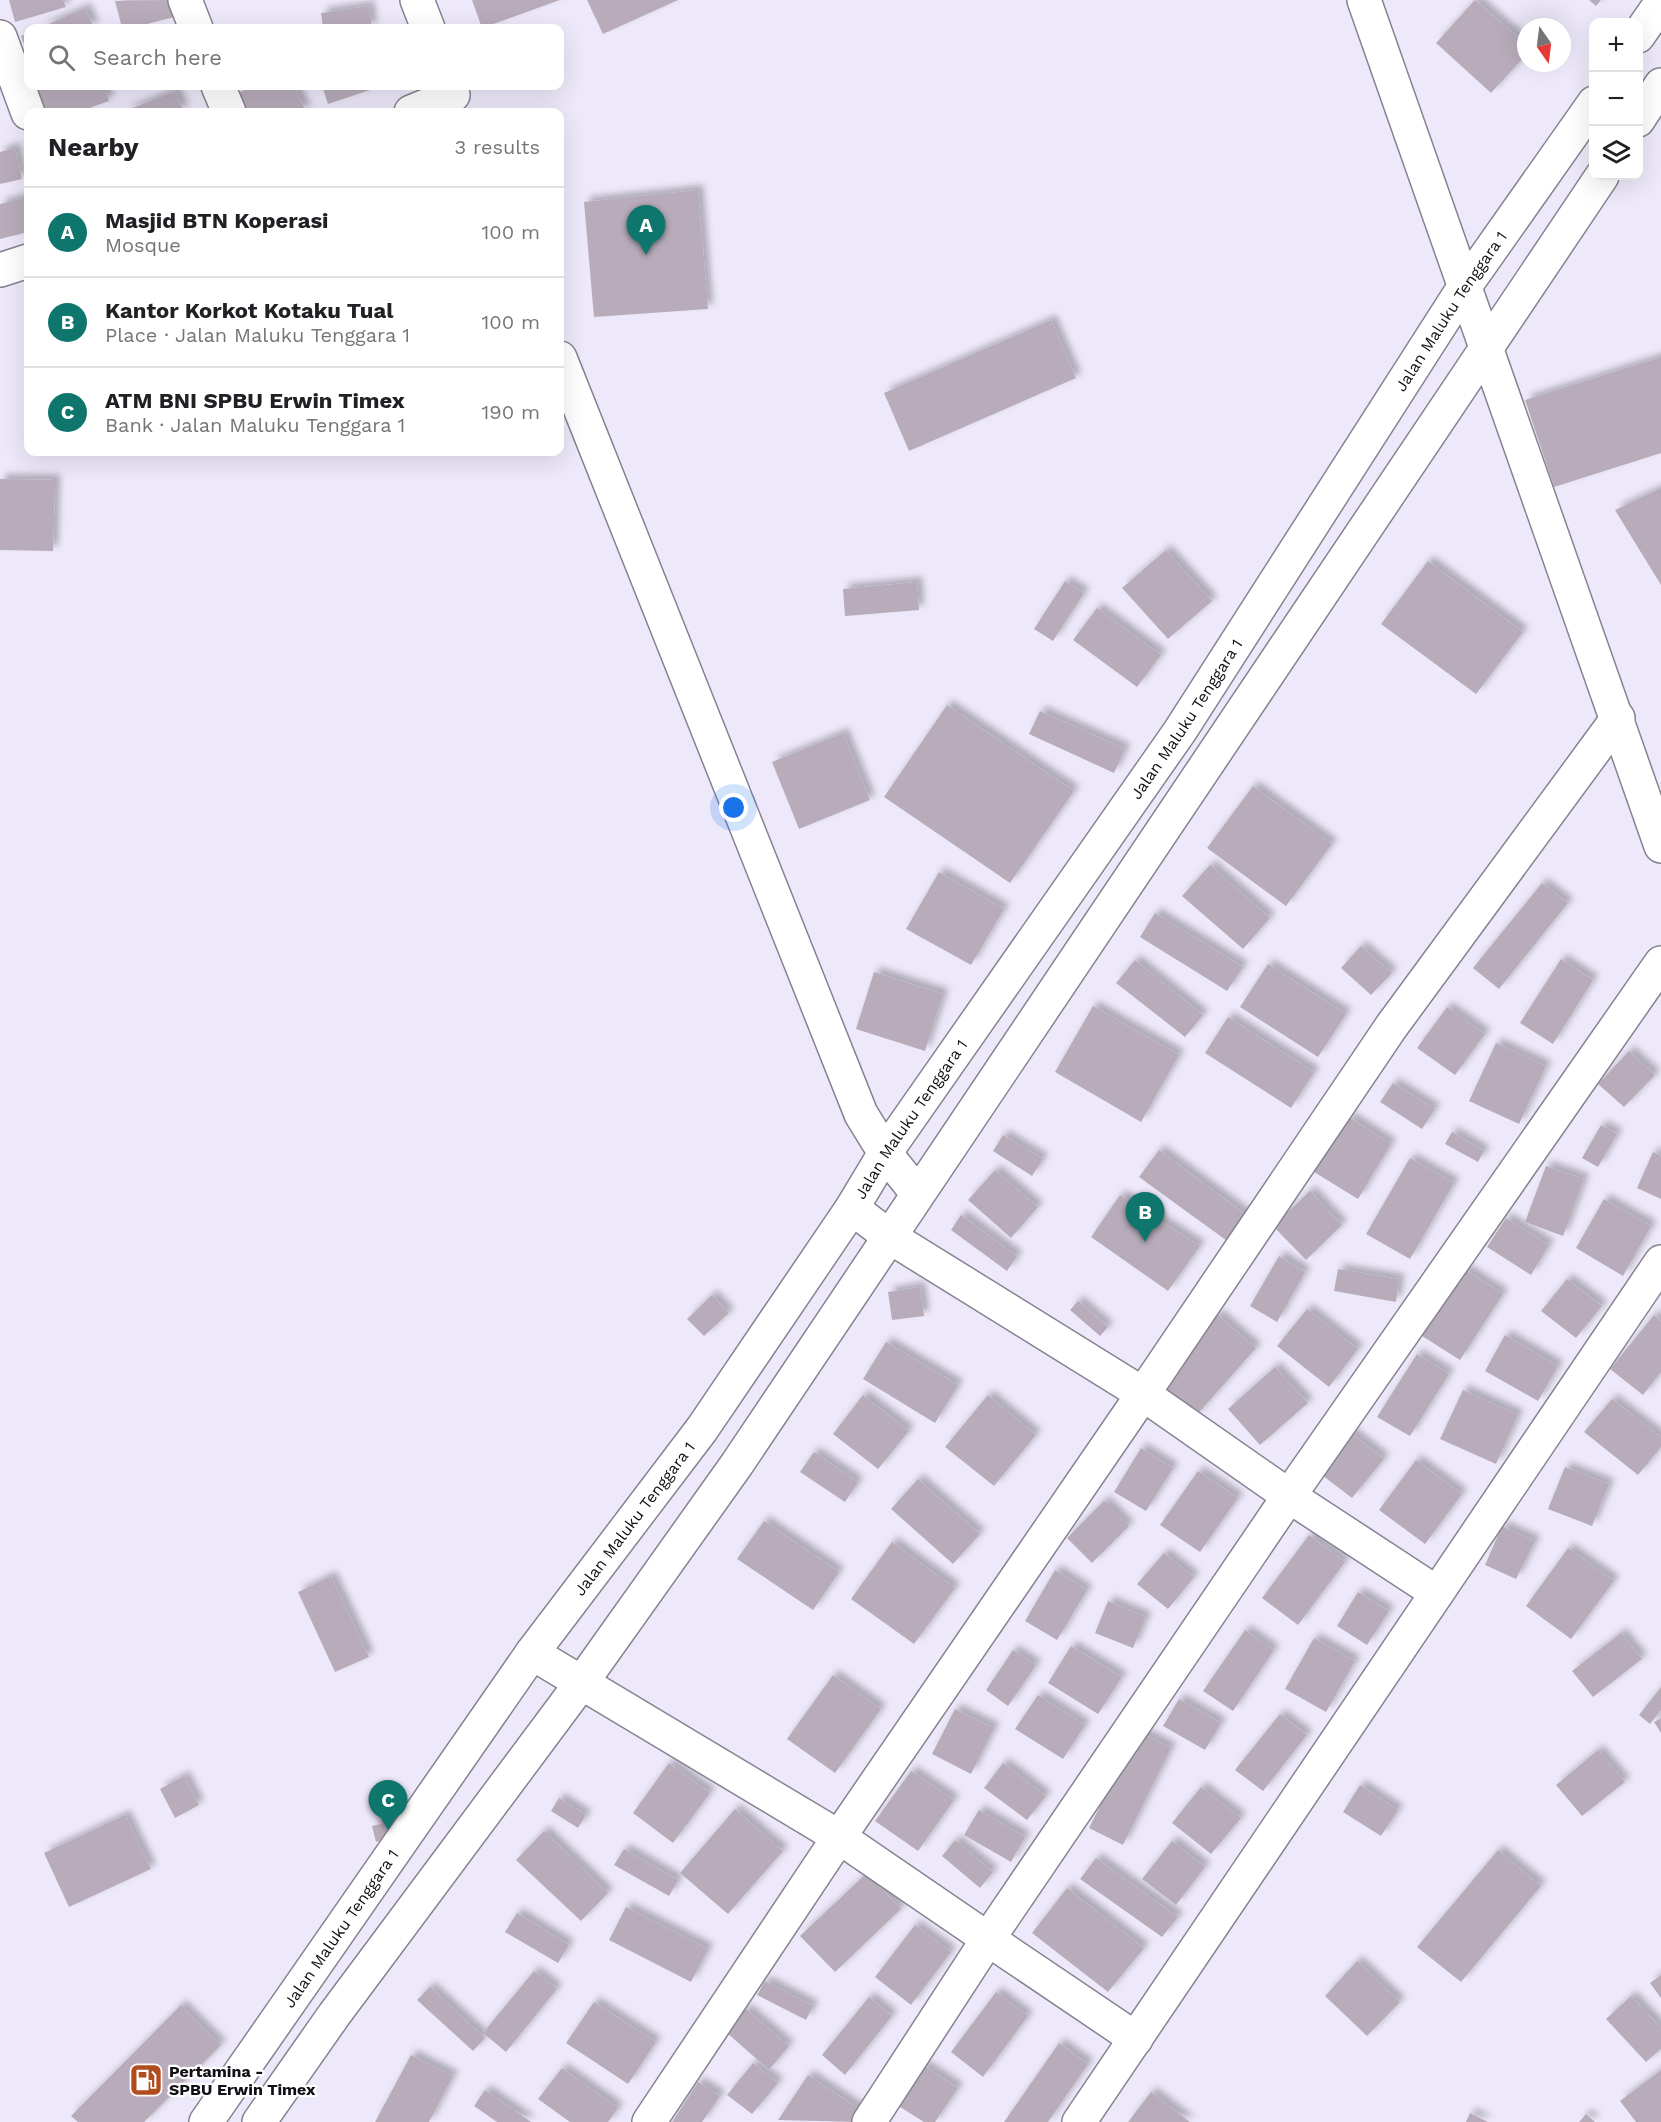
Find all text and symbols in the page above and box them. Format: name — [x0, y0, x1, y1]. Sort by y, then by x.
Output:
north arrow — [1517, 18, 1571, 72]
map controls — [1589, 18, 1643, 180]
button: + — [1589, 18, 1643, 72]
search box — [24, 24, 564, 90]
icon: search — [45, 41, 78, 74]
text: Search here — [93, 45, 222, 70]
button: − — [1589, 72, 1643, 126]
button: layers — [1589, 126, 1643, 180]
text: Nearby — [48, 132, 139, 162]
text: 3 results — [455, 135, 540, 159]
pin: A — [626, 206, 666, 255]
text: Masjid BTN Koperasi — [105, 208, 329, 233]
text: A — [61, 220, 74, 244]
text: 100 m — [481, 220, 540, 244]
street label: Jalan Maluku Tenggara 1 — [1391, 227, 1510, 395]
text: Mosque — [105, 233, 181, 257]
text: Kantor Korkot Kotaku Tual — [105, 298, 393, 323]
text: B — [61, 310, 74, 334]
text: 100 m — [481, 310, 540, 334]
text: Place · Jalan Maluku Tenggara 1 — [105, 323, 410, 347]
text: ATM BNI SPBU Erwin Timex — [105, 388, 405, 413]
text: C — [61, 400, 74, 424]
text: 190 m — [482, 400, 540, 424]
text: Bank · Jalan Maluku Tenggara 1 — [105, 413, 405, 437]
street label: Jalan Maluku Tenggara 1 — [1126, 635, 1246, 802]
your location — [719, 793, 748, 822]
street label: Jalan Maluku Tenggara 1 — [850, 1036, 971, 1202]
pin: B — [1126, 1192, 1164, 1242]
street label: Jalan Maluku Tenggara 1 — [570, 1438, 699, 1599]
pin: C — [368, 1780, 408, 1830]
street label: Jalan Maluku Tenggara 1 — [279, 1846, 402, 2011]
fuel station icon: Pertamina - SPBU Erwin Timex — [128, 2062, 164, 2098]
place label: Pertamina - SPBU Erwin Timex — [169, 2062, 316, 2099]

